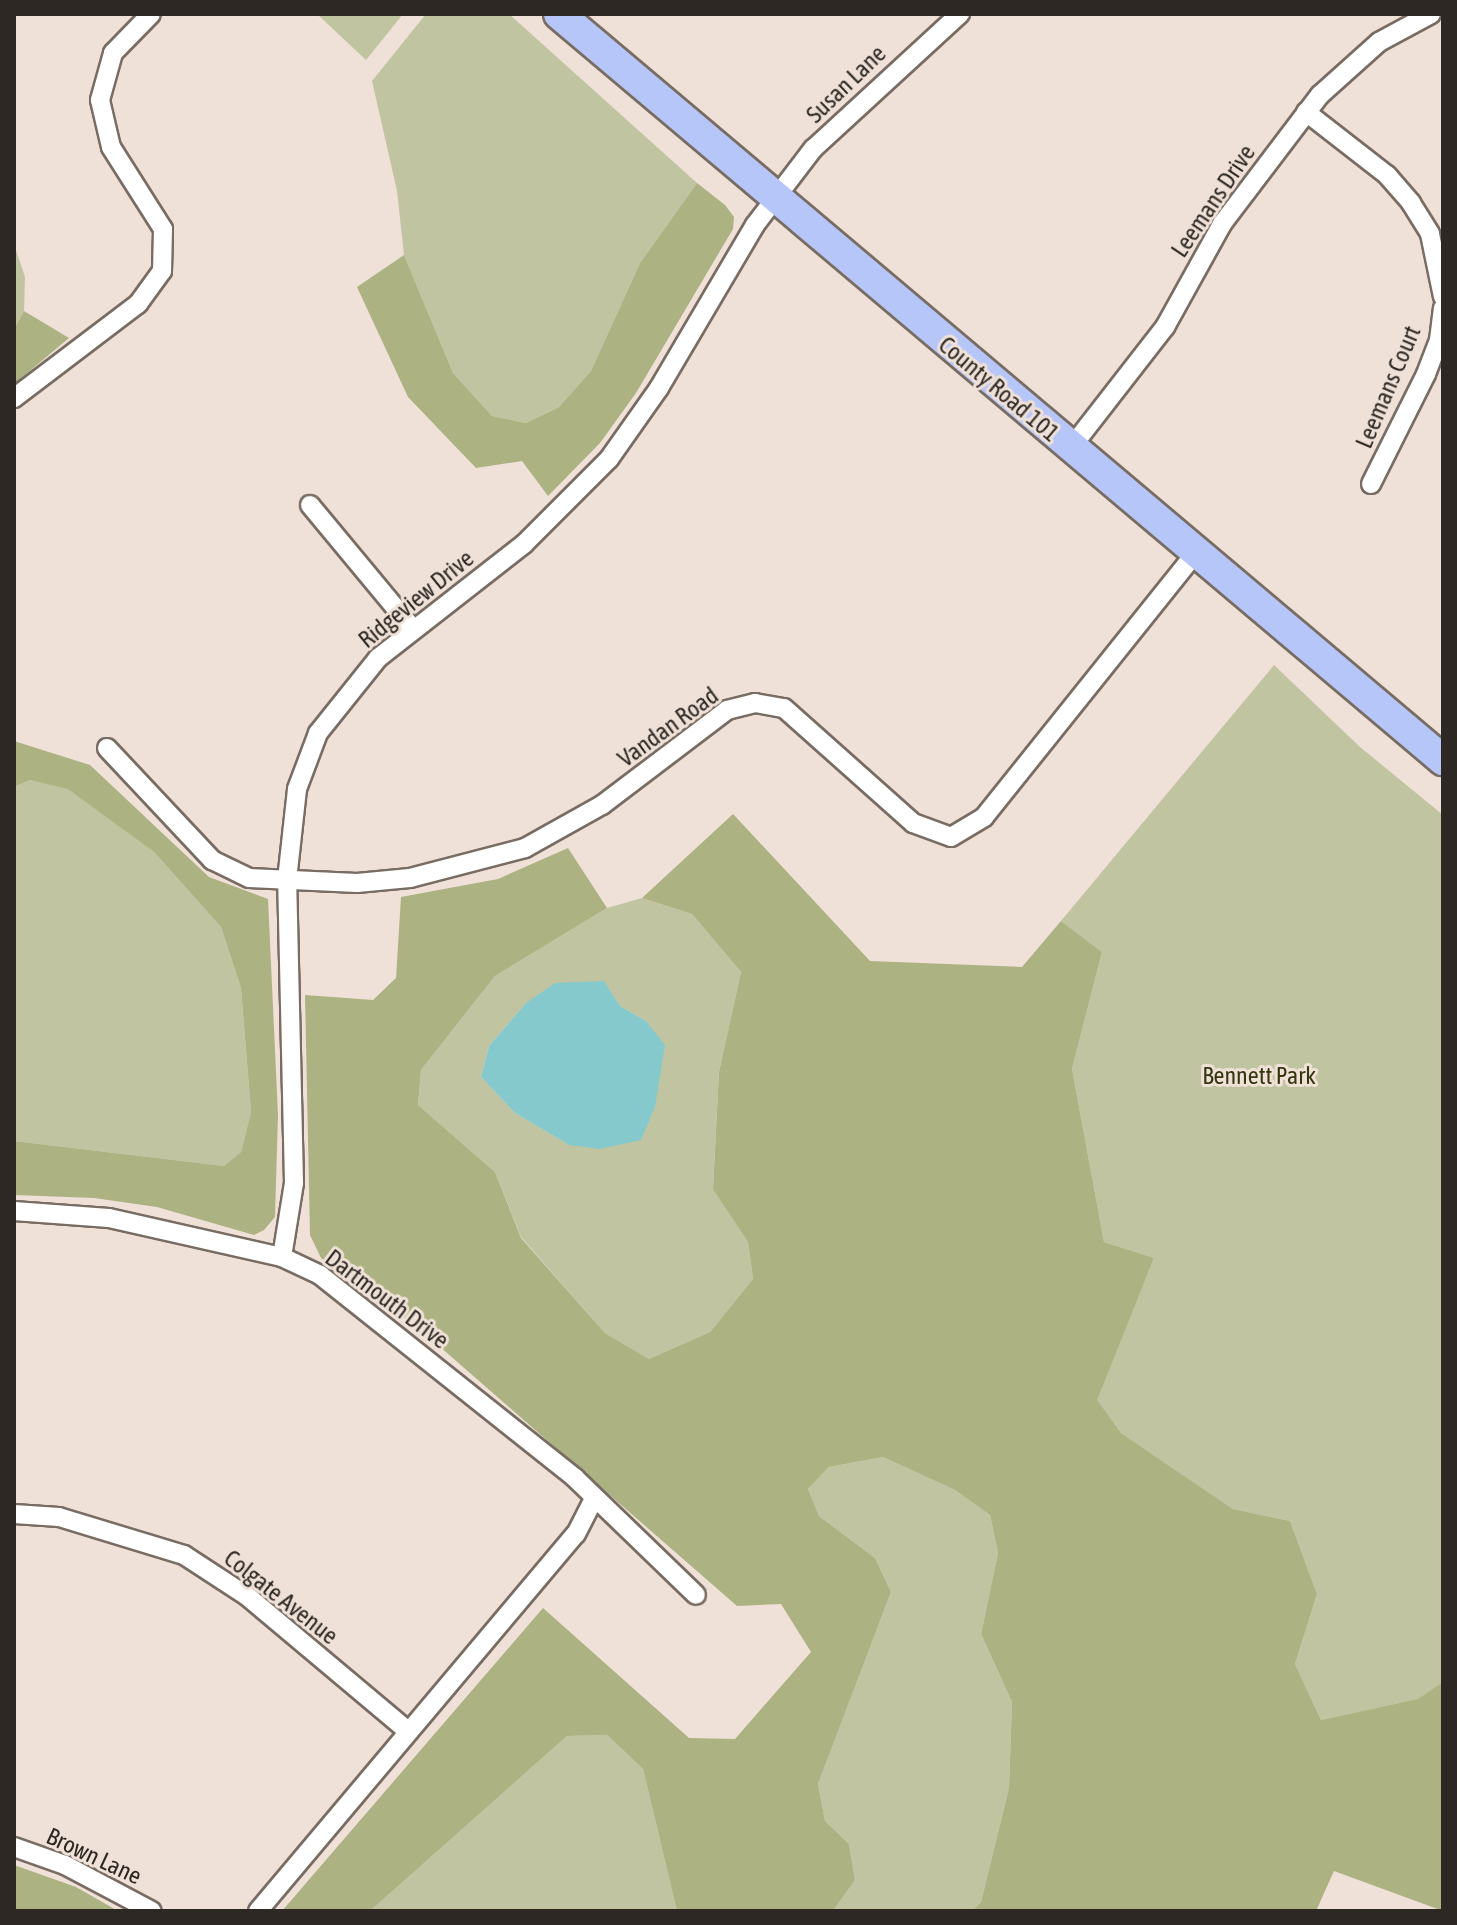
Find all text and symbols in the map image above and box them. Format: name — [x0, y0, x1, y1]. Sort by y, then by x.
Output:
street label: Susan Lane — [800, 39, 892, 129]
street label: Leemans Drive — [1165, 139, 1261, 263]
street label: Leemans Court — [1349, 321, 1427, 453]
street label: County Road 101 — [933, 330, 1065, 448]
street label: Ridgeview Drive — [353, 544, 479, 654]
street label: Vandan Road — [612, 681, 724, 773]
park label: Bennett Park — [1202, 1062, 1316, 1090]
street label: Dartmouth Drive — [320, 1243, 454, 1355]
street label: Colgate Avenue — [218, 1544, 344, 1650]
street label: Brown Lane — [42, 1821, 146, 1891]

